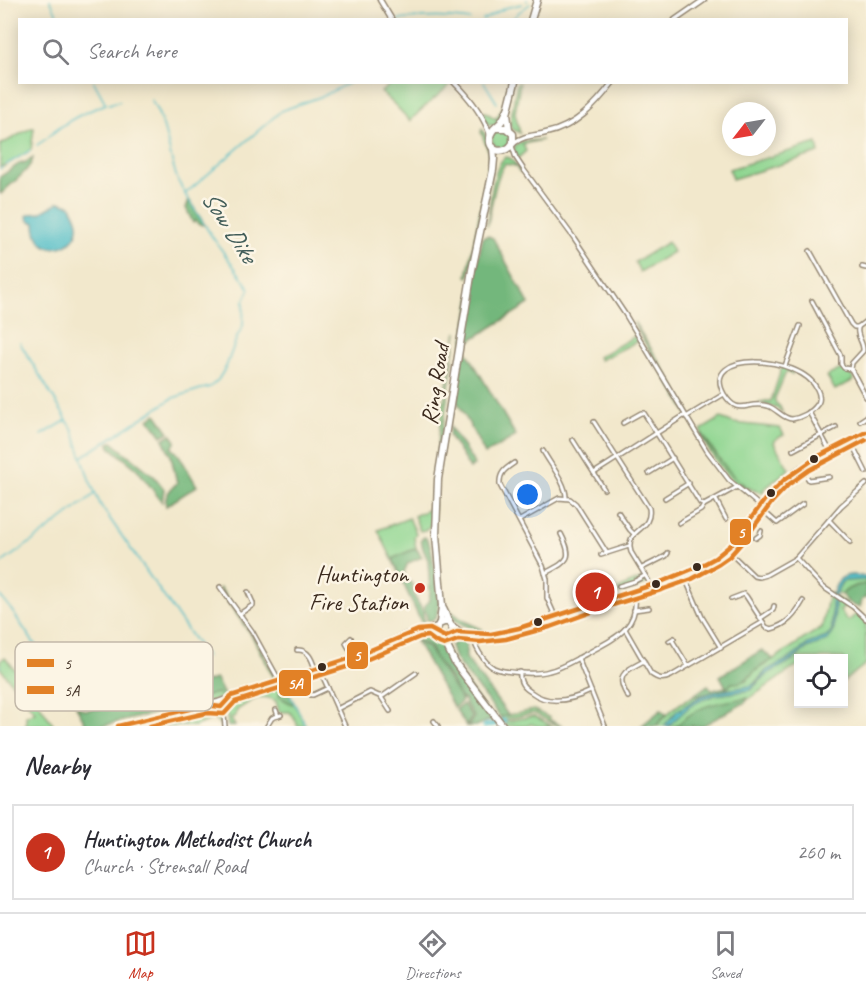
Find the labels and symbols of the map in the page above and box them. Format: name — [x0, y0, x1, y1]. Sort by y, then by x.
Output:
north arrow — [722, 102, 776, 156]
water label: Sow Dike — [194, 184, 267, 271]
street label: Ring Road — [414, 338, 457, 427]
unlabelled marker — [808, 453, 820, 465]
your location — [513, 480, 542, 509]
unlabelled marker — [765, 487, 777, 499]
line badge: 5 — [729, 518, 752, 546]
text: 5 — [738, 523, 747, 543]
place label: Huntington Fire Station — [309, 559, 409, 617]
unlabelled marker — [691, 561, 703, 573]
pin: 1 — [576, 570, 614, 614]
unlabelled marker — [650, 578, 662, 590]
marker: Huntington Fire Station — [413, 581, 427, 595]
unlabelled marker — [532, 616, 544, 628]
line badge: 5 — [346, 641, 369, 670]
legend — [15, 642, 213, 711]
text: 5 — [354, 646, 363, 666]
text: 5 — [64, 654, 72, 674]
unlabelled marker — [316, 661, 328, 673]
line badge: 5A — [278, 669, 312, 697]
text: 5A — [287, 674, 304, 694]
text: 5A — [64, 681, 80, 701]

